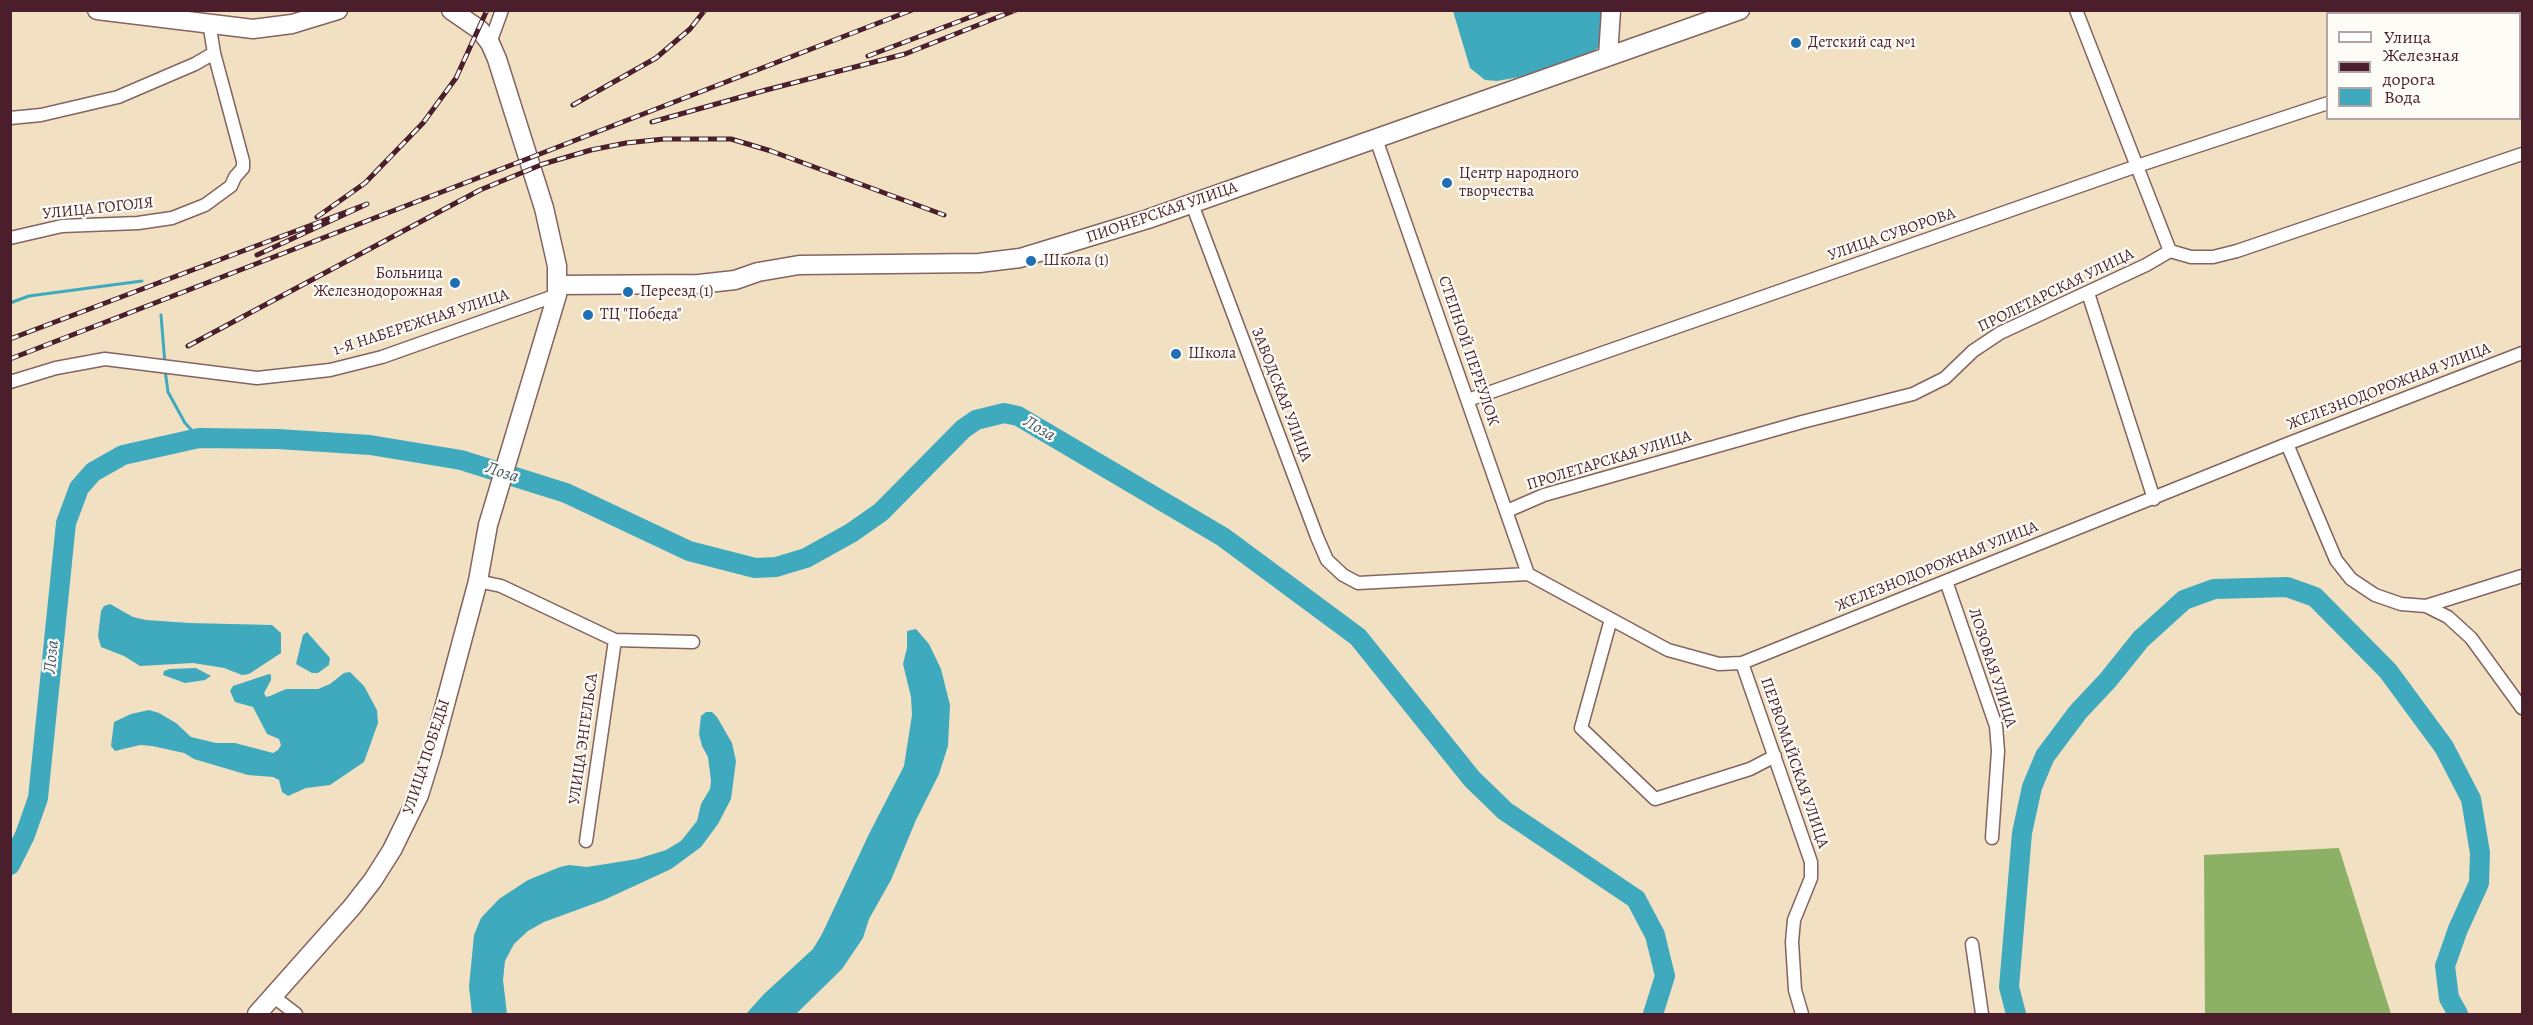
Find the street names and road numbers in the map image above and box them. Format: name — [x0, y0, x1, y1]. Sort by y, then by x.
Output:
street label: ПИОНЕРСКАЯ УЛИЦА — [1084, 178, 1240, 248]
street label: УЛИЦА ГОГОЛЯ — [41, 194, 155, 224]
street label: УЛИЦА СУВОРОВА — [1826, 204, 1958, 266]
street label: ПРОЛЕТАРСКАЯ УЛИЦА — [1975, 245, 2137, 337]
street label: СТЕПНОЙ ПЕРЕУЛОК — [1433, 274, 1503, 428]
street label: 1-Я НАБЕРЕЖНАЯ УЛИЦА — [331, 285, 511, 361]
street label: ЗАВОДСКАЯ УЛИЦА — [1247, 325, 1315, 465]
street label: ЖЕЛЕЗНОДОРОЖНАЯ УЛИЦА — [2284, 339, 2494, 435]
street label: ПРОЛЕТАРСКАЯ УЛИЦА — [1524, 427, 1694, 495]
street label: ЖЕЛЕЗНОДОРОЖНАЯ УЛИЦА — [1833, 518, 2041, 616]
street label: ЛОЗОВАЯ УЛИЦА — [1964, 606, 2020, 730]
street label: УЛИЦА ЭНГЕЛЬСА — [565, 672, 603, 806]
street label: ПЕРВОМАЙСКАЯ УЛИЦА — [1756, 675, 1832, 851]
street label: УЛИЦА ПОБЕДЫ — [399, 697, 455, 817]

